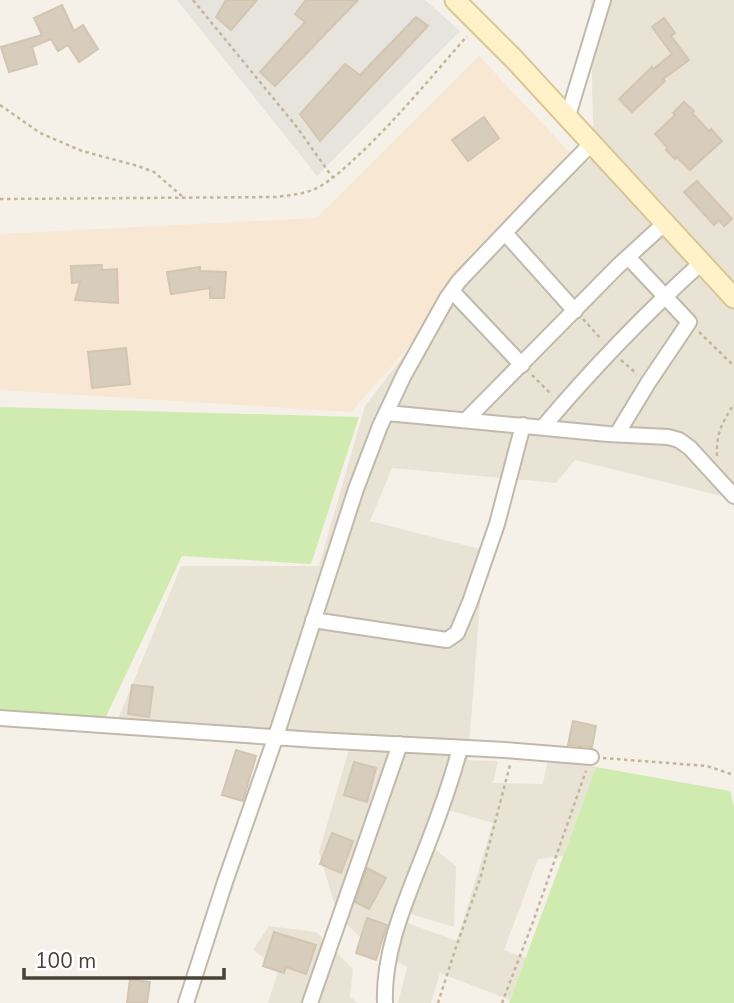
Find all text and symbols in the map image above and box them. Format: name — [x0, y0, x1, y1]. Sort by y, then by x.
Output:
scale bar — [24, 936, 224, 980]
text: 100 m — [35, 947, 96, 975]

